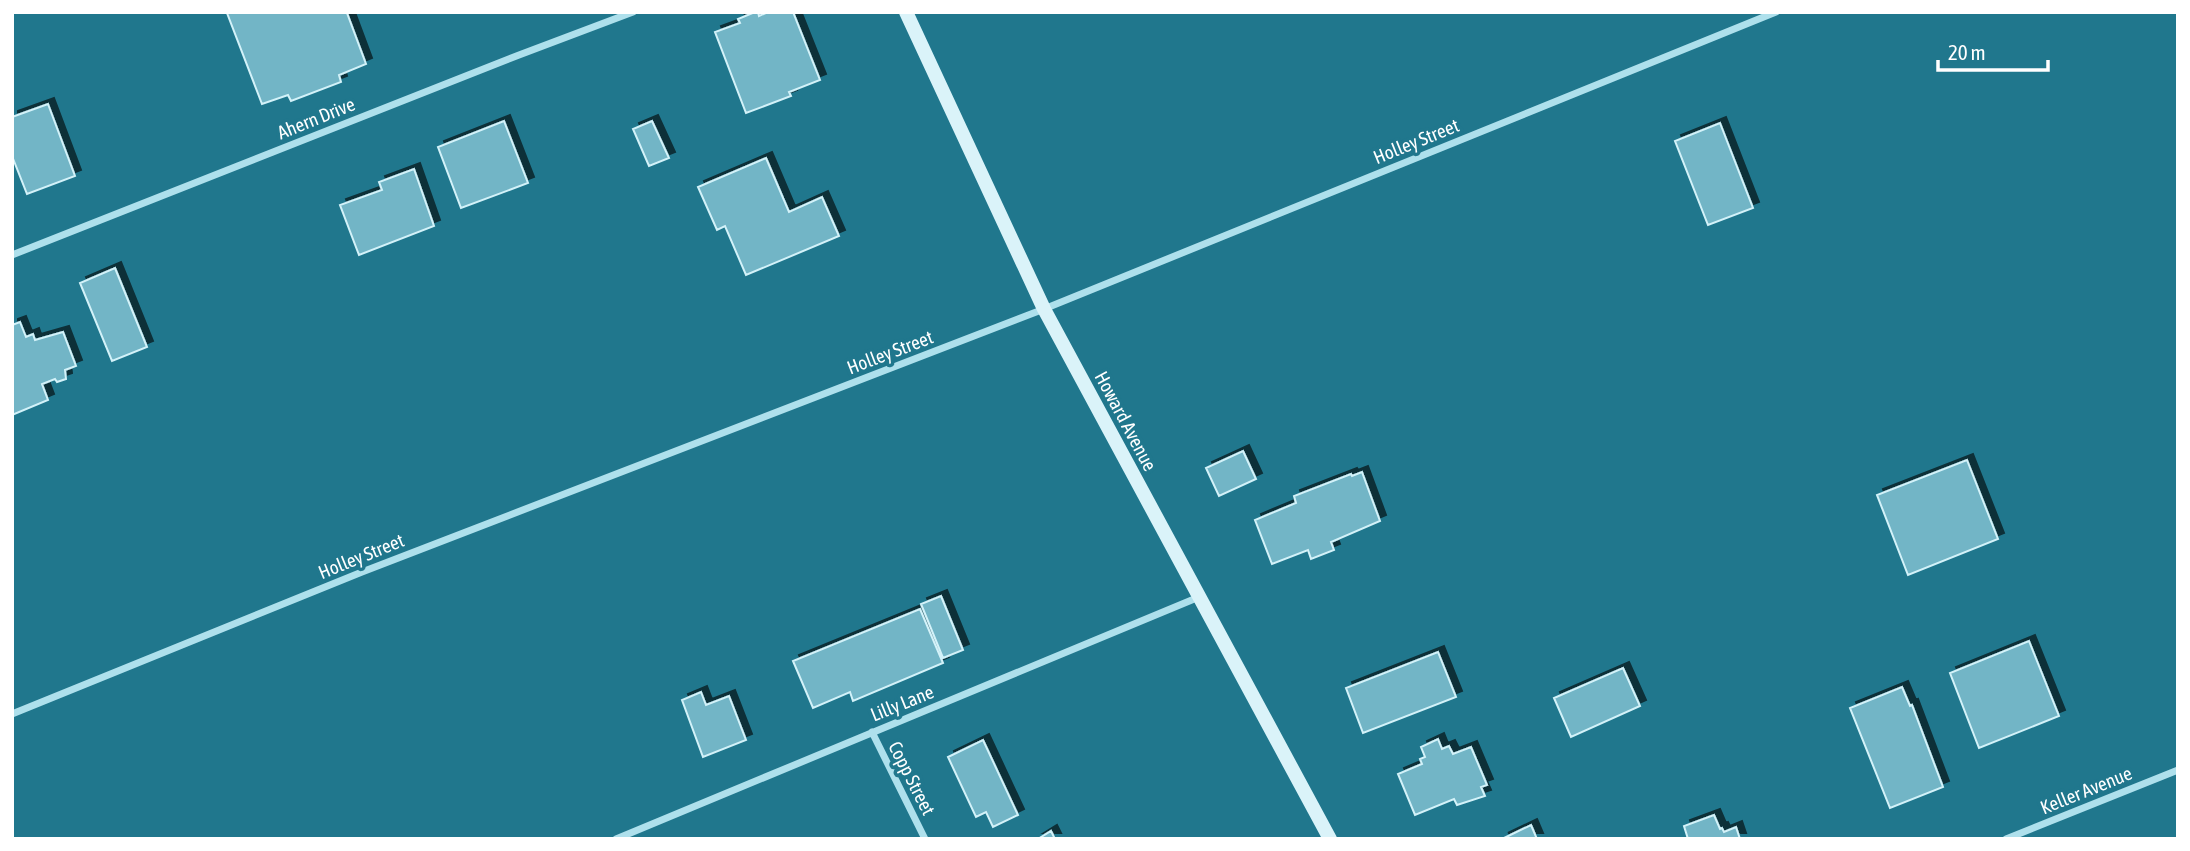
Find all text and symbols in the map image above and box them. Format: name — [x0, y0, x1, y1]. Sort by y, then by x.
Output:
scale bar — [1938, 28, 2048, 72]
text: 20 m — [1948, 40, 1986, 64]
street label: Ahern Drive — [274, 93, 358, 143]
street label: Holley Street — [1370, 114, 1462, 168]
street label: Holley Street — [844, 326, 936, 378]
street label: Howard Avenue — [1091, 367, 1161, 475]
street label: Holley Street — [315, 529, 407, 583]
street label: Lilly Lane — [867, 680, 937, 726]
street label: Copp Street — [884, 737, 940, 819]
street label: Keller Avenue — [2037, 762, 2135, 818]

